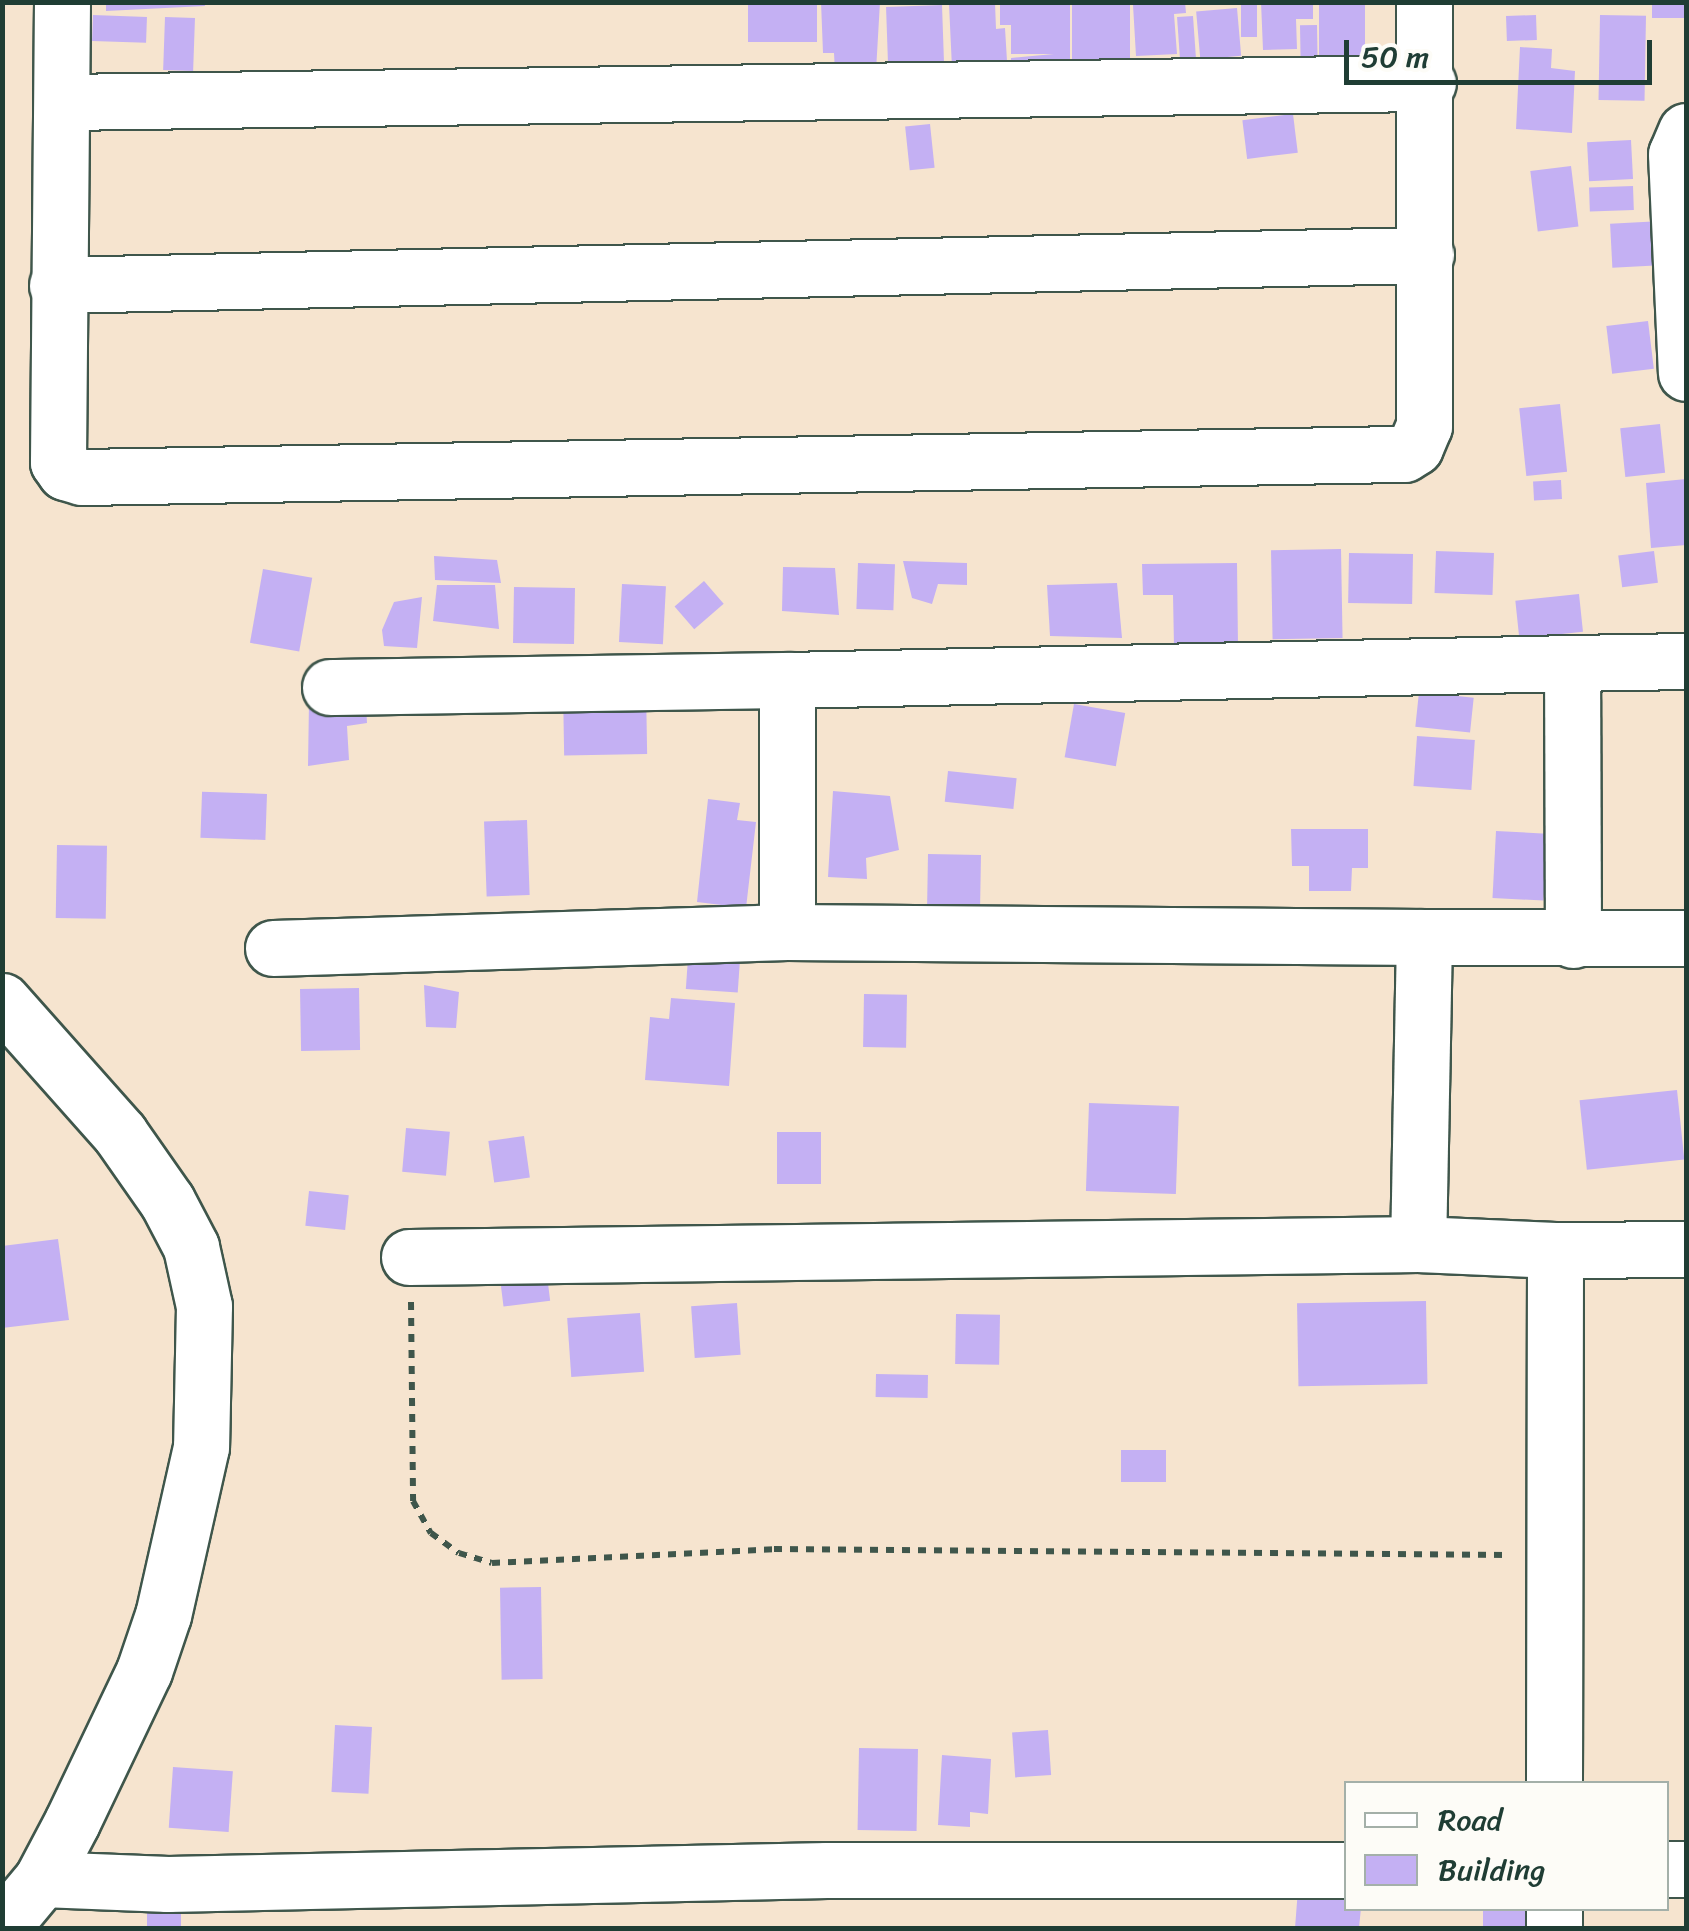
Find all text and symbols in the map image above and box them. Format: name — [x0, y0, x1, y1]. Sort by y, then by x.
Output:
scale bar — [1349, 20, 1656, 82]
text: 50 m — [1361, 30, 1429, 84]
legend — [1344, 1781, 1669, 1911]
text: Road — [1438, 1793, 1502, 1847]
text: Building — [1438, 1843, 1545, 1897]

